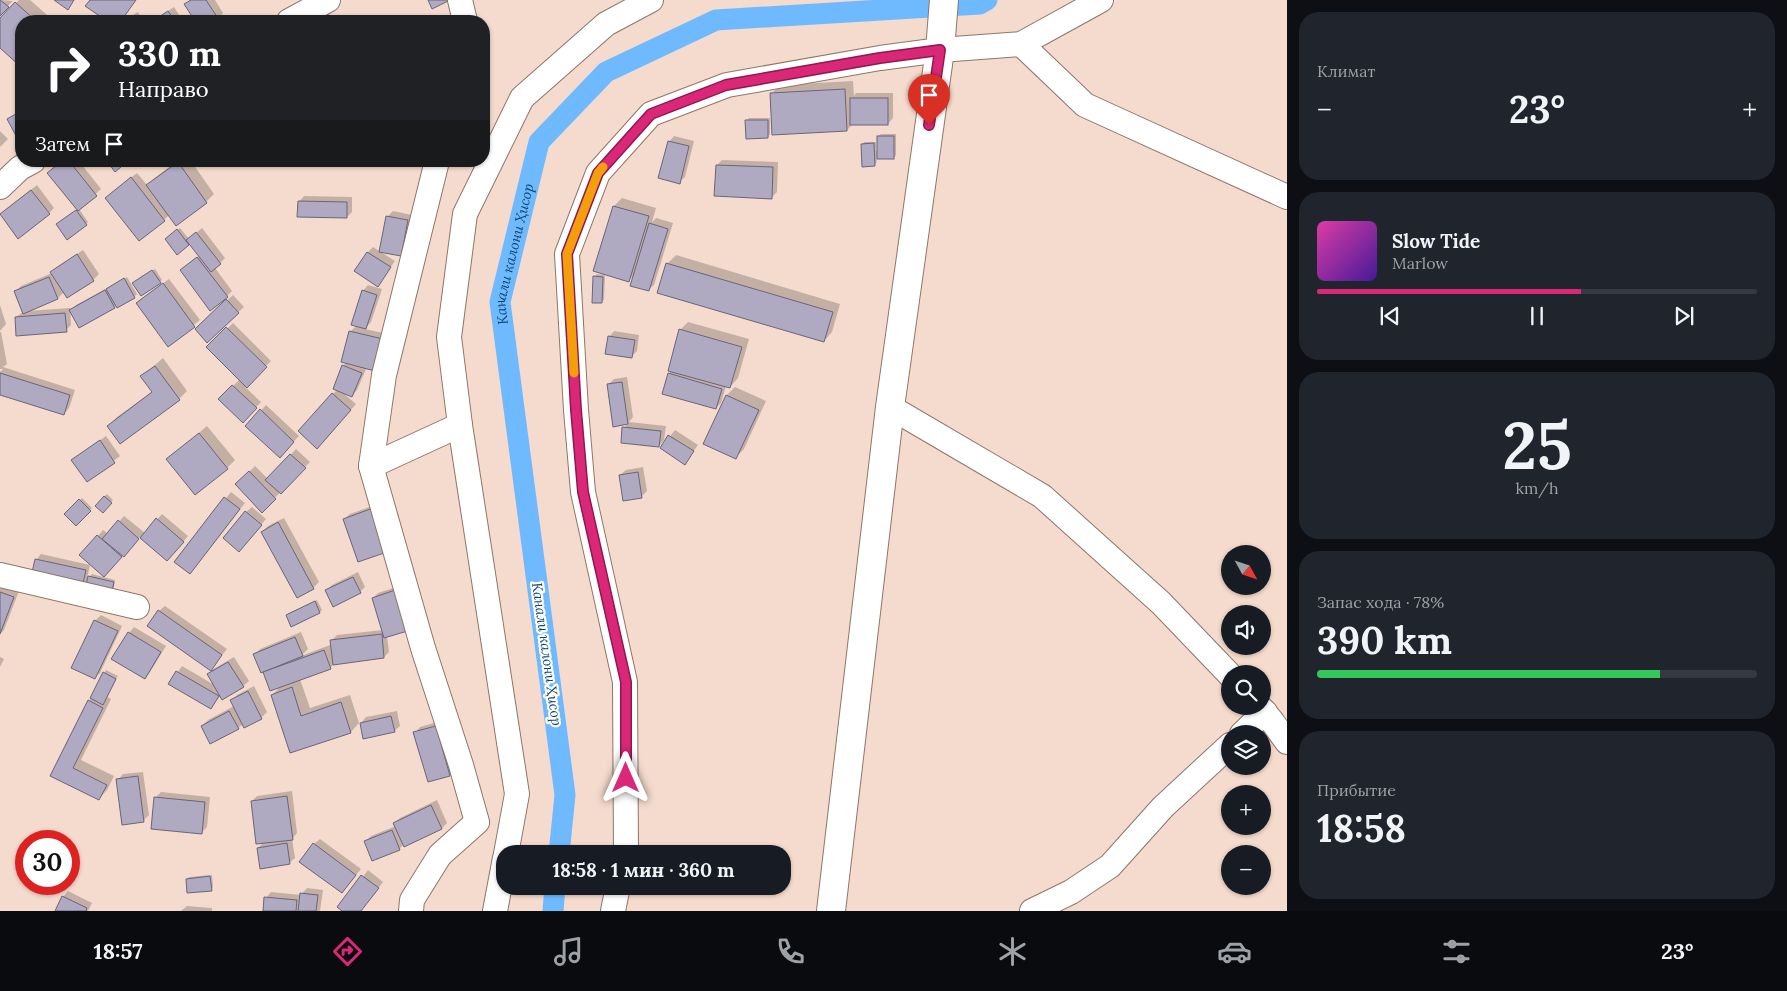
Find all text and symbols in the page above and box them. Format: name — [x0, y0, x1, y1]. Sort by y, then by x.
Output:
text: 330 m — [118, 31, 221, 76]
icon: right — [35, 35, 100, 100]
text: Климат — [1317, 61, 1375, 81]
pin — [908, 74, 950, 125]
text: Направо — [118, 75, 209, 103]
icon: arrive — [915, 81, 943, 109]
text: 23° — [1509, 85, 1565, 133]
text: − — [1317, 92, 1332, 128]
text: + — [1742, 92, 1757, 128]
icon: arrive — [100, 130, 128, 158]
text: Затем — [35, 132, 90, 156]
water label: Канали калони Ҳисор — [491, 182, 538, 326]
text: Slow Tide — [1392, 229, 1480, 253]
text: Marlow — [1392, 253, 1448, 273]
icon: previous — [1376, 302, 1404, 330]
icon: pause — [1523, 302, 1551, 330]
icon: next — [1670, 302, 1698, 330]
text: 25 — [1502, 404, 1572, 487]
text: km/h — [1515, 478, 1559, 498]
north arrow — [1221, 545, 1271, 595]
map controls — [1221, 545, 1271, 895]
water label: Канали калони Ҳисор — [528, 581, 566, 727]
text: Запас хода · 78% — [1317, 592, 1444, 612]
button: sound — [1221, 605, 1271, 655]
text: 390 km — [1317, 616, 1452, 664]
button: search — [1221, 665, 1271, 715]
button: layers — [1221, 725, 1271, 775]
position arrow — [599, 751, 651, 803]
text: Прибытие — [1317, 780, 1396, 800]
button: + — [1221, 785, 1271, 835]
text: 18:58 — [1317, 804, 1406, 852]
speed limit sign: 30 — [15, 830, 80, 895]
button: − — [1221, 845, 1271, 895]
text: 18:58 · 1 мин · 360 m — [552, 858, 735, 882]
icon: directions — [330, 934, 365, 969]
icon: music — [551, 934, 586, 969]
icon: phone — [773, 934, 808, 969]
icon: climate — [995, 934, 1030, 969]
icon: car — [1217, 934, 1252, 969]
icon: filters — [1439, 934, 1474, 969]
text: 18:57 — [93, 937, 143, 965]
text: 23° — [1661, 937, 1693, 965]

